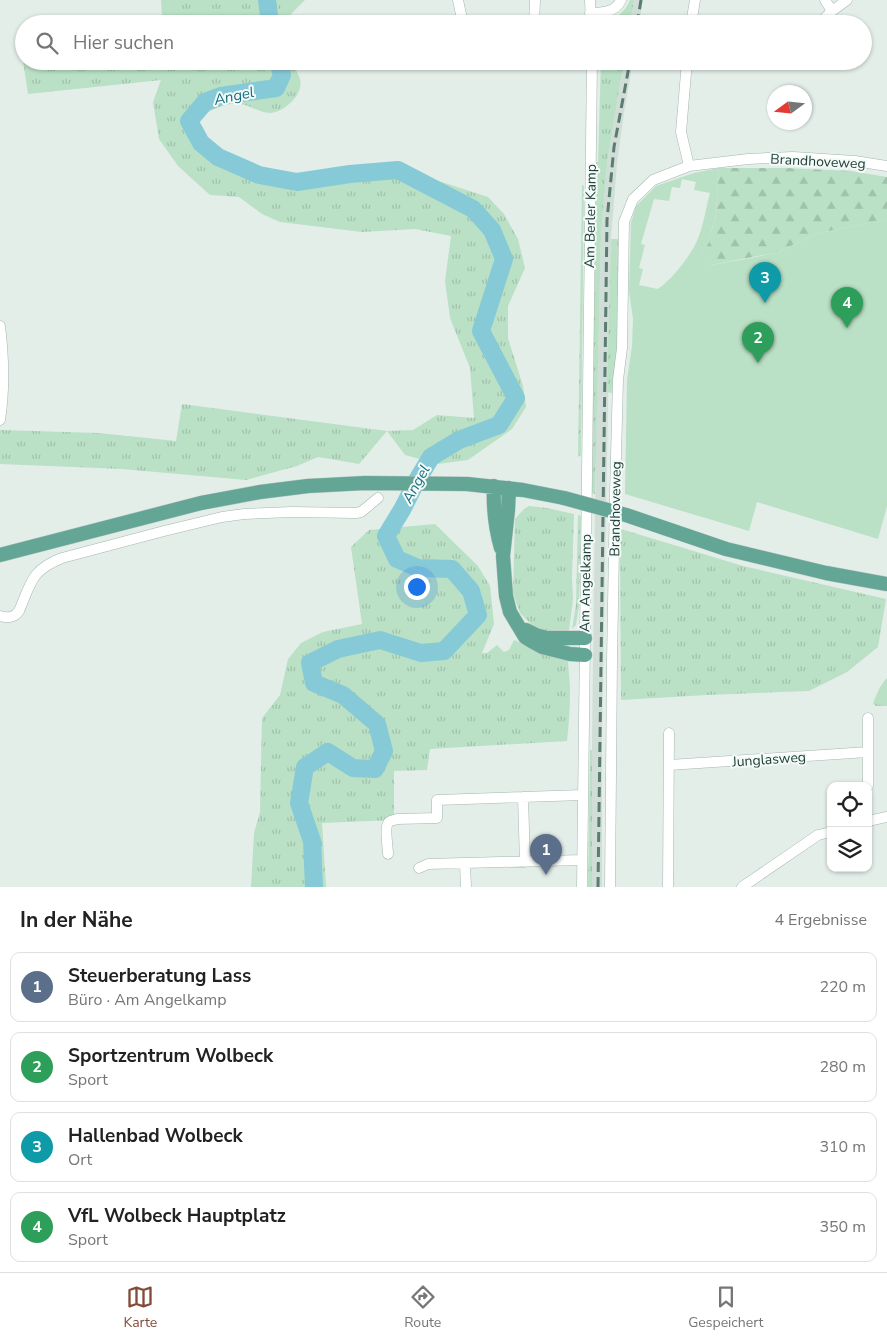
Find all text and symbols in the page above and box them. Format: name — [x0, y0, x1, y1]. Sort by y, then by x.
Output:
search box — [15, 15, 872, 70]
icon: search — [33, 29, 61, 57]
text: Hier suchen — [73, 30, 174, 56]
water label: Angel — [211, 82, 256, 110]
north arrow — [767, 85, 812, 130]
street label: Brandhoveweg — [770, 150, 866, 173]
street label: Am Berler Kamp — [580, 164, 601, 268]
pin: 3 — [749, 262, 781, 303]
pin: 4 — [831, 287, 863, 328]
pin: 2 — [742, 322, 774, 363]
water label: Angel — [397, 461, 435, 508]
street label: Brandhoveweg — [605, 461, 626, 557]
street label: Am Angelkamp — [575, 534, 596, 632]
your location — [404, 574, 430, 600]
street label: Junglasweg — [730, 747, 807, 772]
map controls — [827, 782, 872, 872]
button: locate — [827, 782, 872, 827]
button: layers — [827, 827, 872, 872]
pin: 1 — [530, 834, 562, 875]
text: In der Nähe — [20, 906, 133, 934]
text: 4 Ergebnisse — [774, 909, 867, 931]
text: Steuerberatung Lass — [68, 963, 251, 989]
text: 1 — [32, 976, 42, 998]
text: 220 m — [819, 976, 866, 998]
text: Büro · Am Angelkamp — [68, 989, 226, 1011]
text: Sportzentrum Wolbeck — [68, 1043, 273, 1069]
text: 2 — [32, 1056, 42, 1078]
text: 280 m — [819, 1056, 866, 1078]
text: Sport — [68, 1069, 108, 1091]
text: Hallenbad Wolbeck — [68, 1123, 243, 1149]
text: 3 — [32, 1136, 42, 1158]
text: 310 m — [819, 1136, 866, 1158]
text: Ort — [68, 1149, 92, 1171]
text: VfL Wolbeck Hauptplatz — [68, 1203, 286, 1229]
text: 4 — [32, 1216, 42, 1238]
text: 350 m — [819, 1216, 866, 1238]
text: Sport — [68, 1229, 108, 1251]
tab: Karte — [123, 1283, 157, 1332]
tab: Route — [404, 1283, 441, 1332]
tab: Gespeichert — [688, 1283, 764, 1332]

